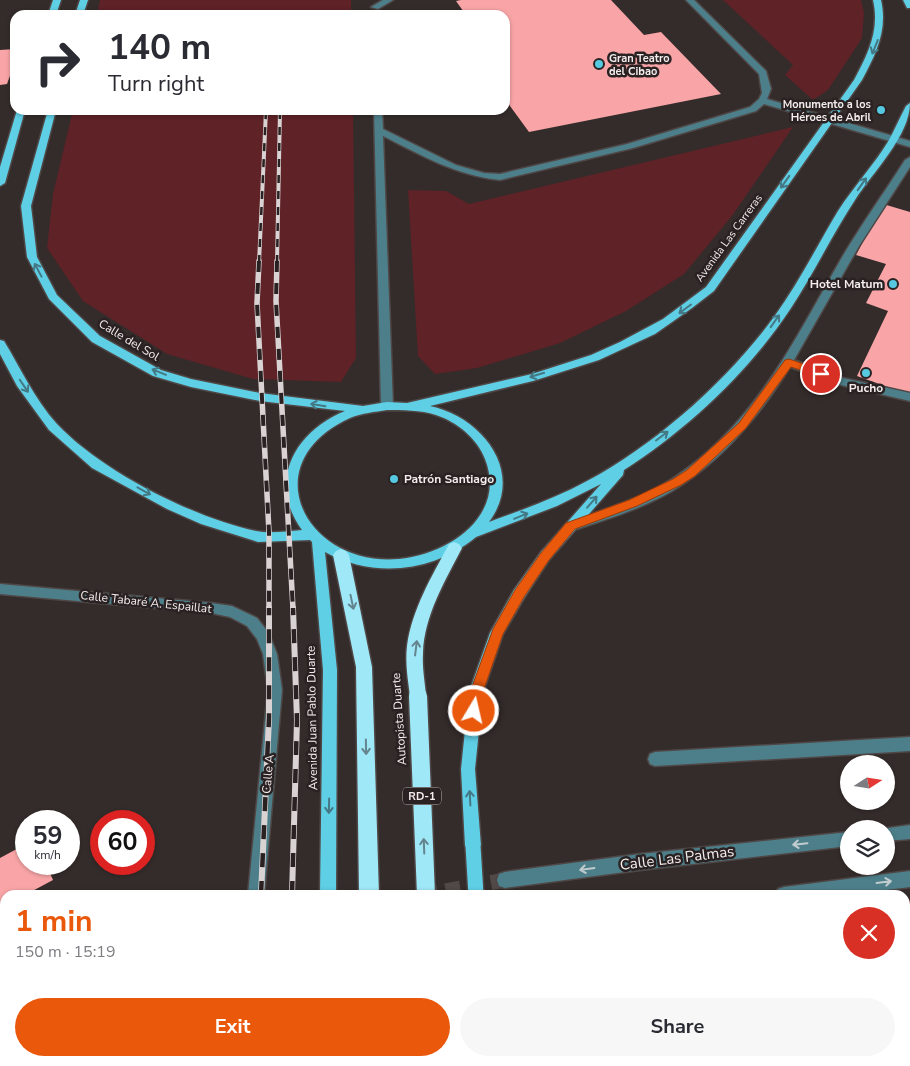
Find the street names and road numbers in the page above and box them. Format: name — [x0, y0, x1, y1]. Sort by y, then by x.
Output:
street label: Avenida Las Carreras — [692, 191, 766, 285]
street label: Calle del Sol — [96, 316, 163, 365]
street label: Calle Tabaré A. Espaillat — [80, 587, 213, 617]
street label: Avenida Juan Pablo Duarte — [303, 645, 321, 791]
street label: Autopista Duarte — [388, 672, 410, 766]
street label: Calle A — [258, 753, 278, 794]
road number: RD-1 — [403, 788, 441, 804]
street label: Calle Las Palmas — [619, 841, 735, 875]

